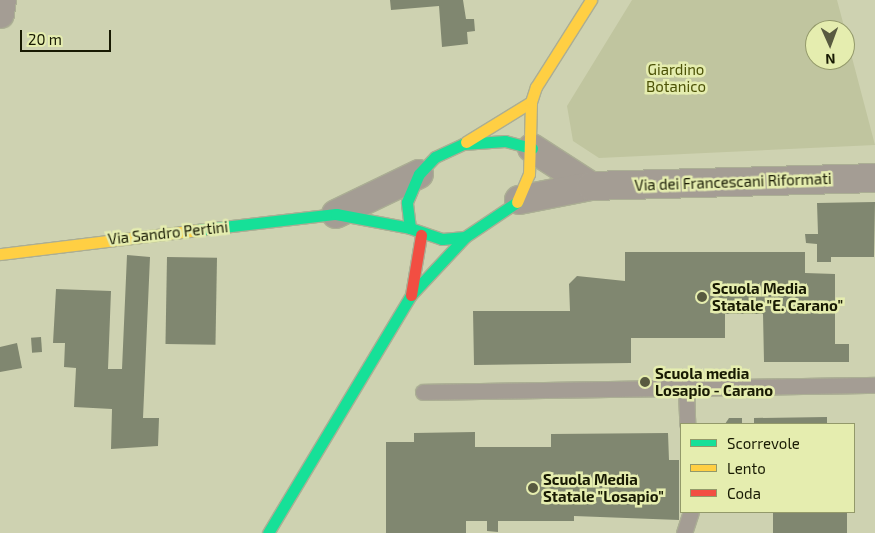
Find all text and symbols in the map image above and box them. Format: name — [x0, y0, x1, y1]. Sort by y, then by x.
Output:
scale bar — [22, 20, 114, 52]
north arrow — [805, 20, 855, 70]
text: 20 m — [28, 30, 62, 48]
text: N — [825, 51, 836, 68]
park label: Giardino Botanico — [646, 60, 706, 95]
street label: Via dei Francescani Riformati — [634, 170, 832, 194]
street label: Via Sandro Pertini — [107, 218, 229, 248]
place label: Scuola Media Statale "E. Carano" — [712, 279, 843, 314]
marker: Scuola Media Statale "E. Carano" — [696, 291, 708, 303]
place label: Scuola media Losapio - Carano — [655, 364, 773, 399]
marker: Scuola media Losapio - Carano — [639, 376, 651, 388]
legend — [680, 423, 855, 513]
text: Scorrevole — [727, 434, 800, 452]
text: Lento — [727, 459, 766, 477]
place label: Scuola Media Statale "Losapio" — [543, 470, 664, 505]
marker: Scuola Media Statale "Losapio" — [527, 482, 539, 494]
text: Coda — [727, 484, 761, 502]

